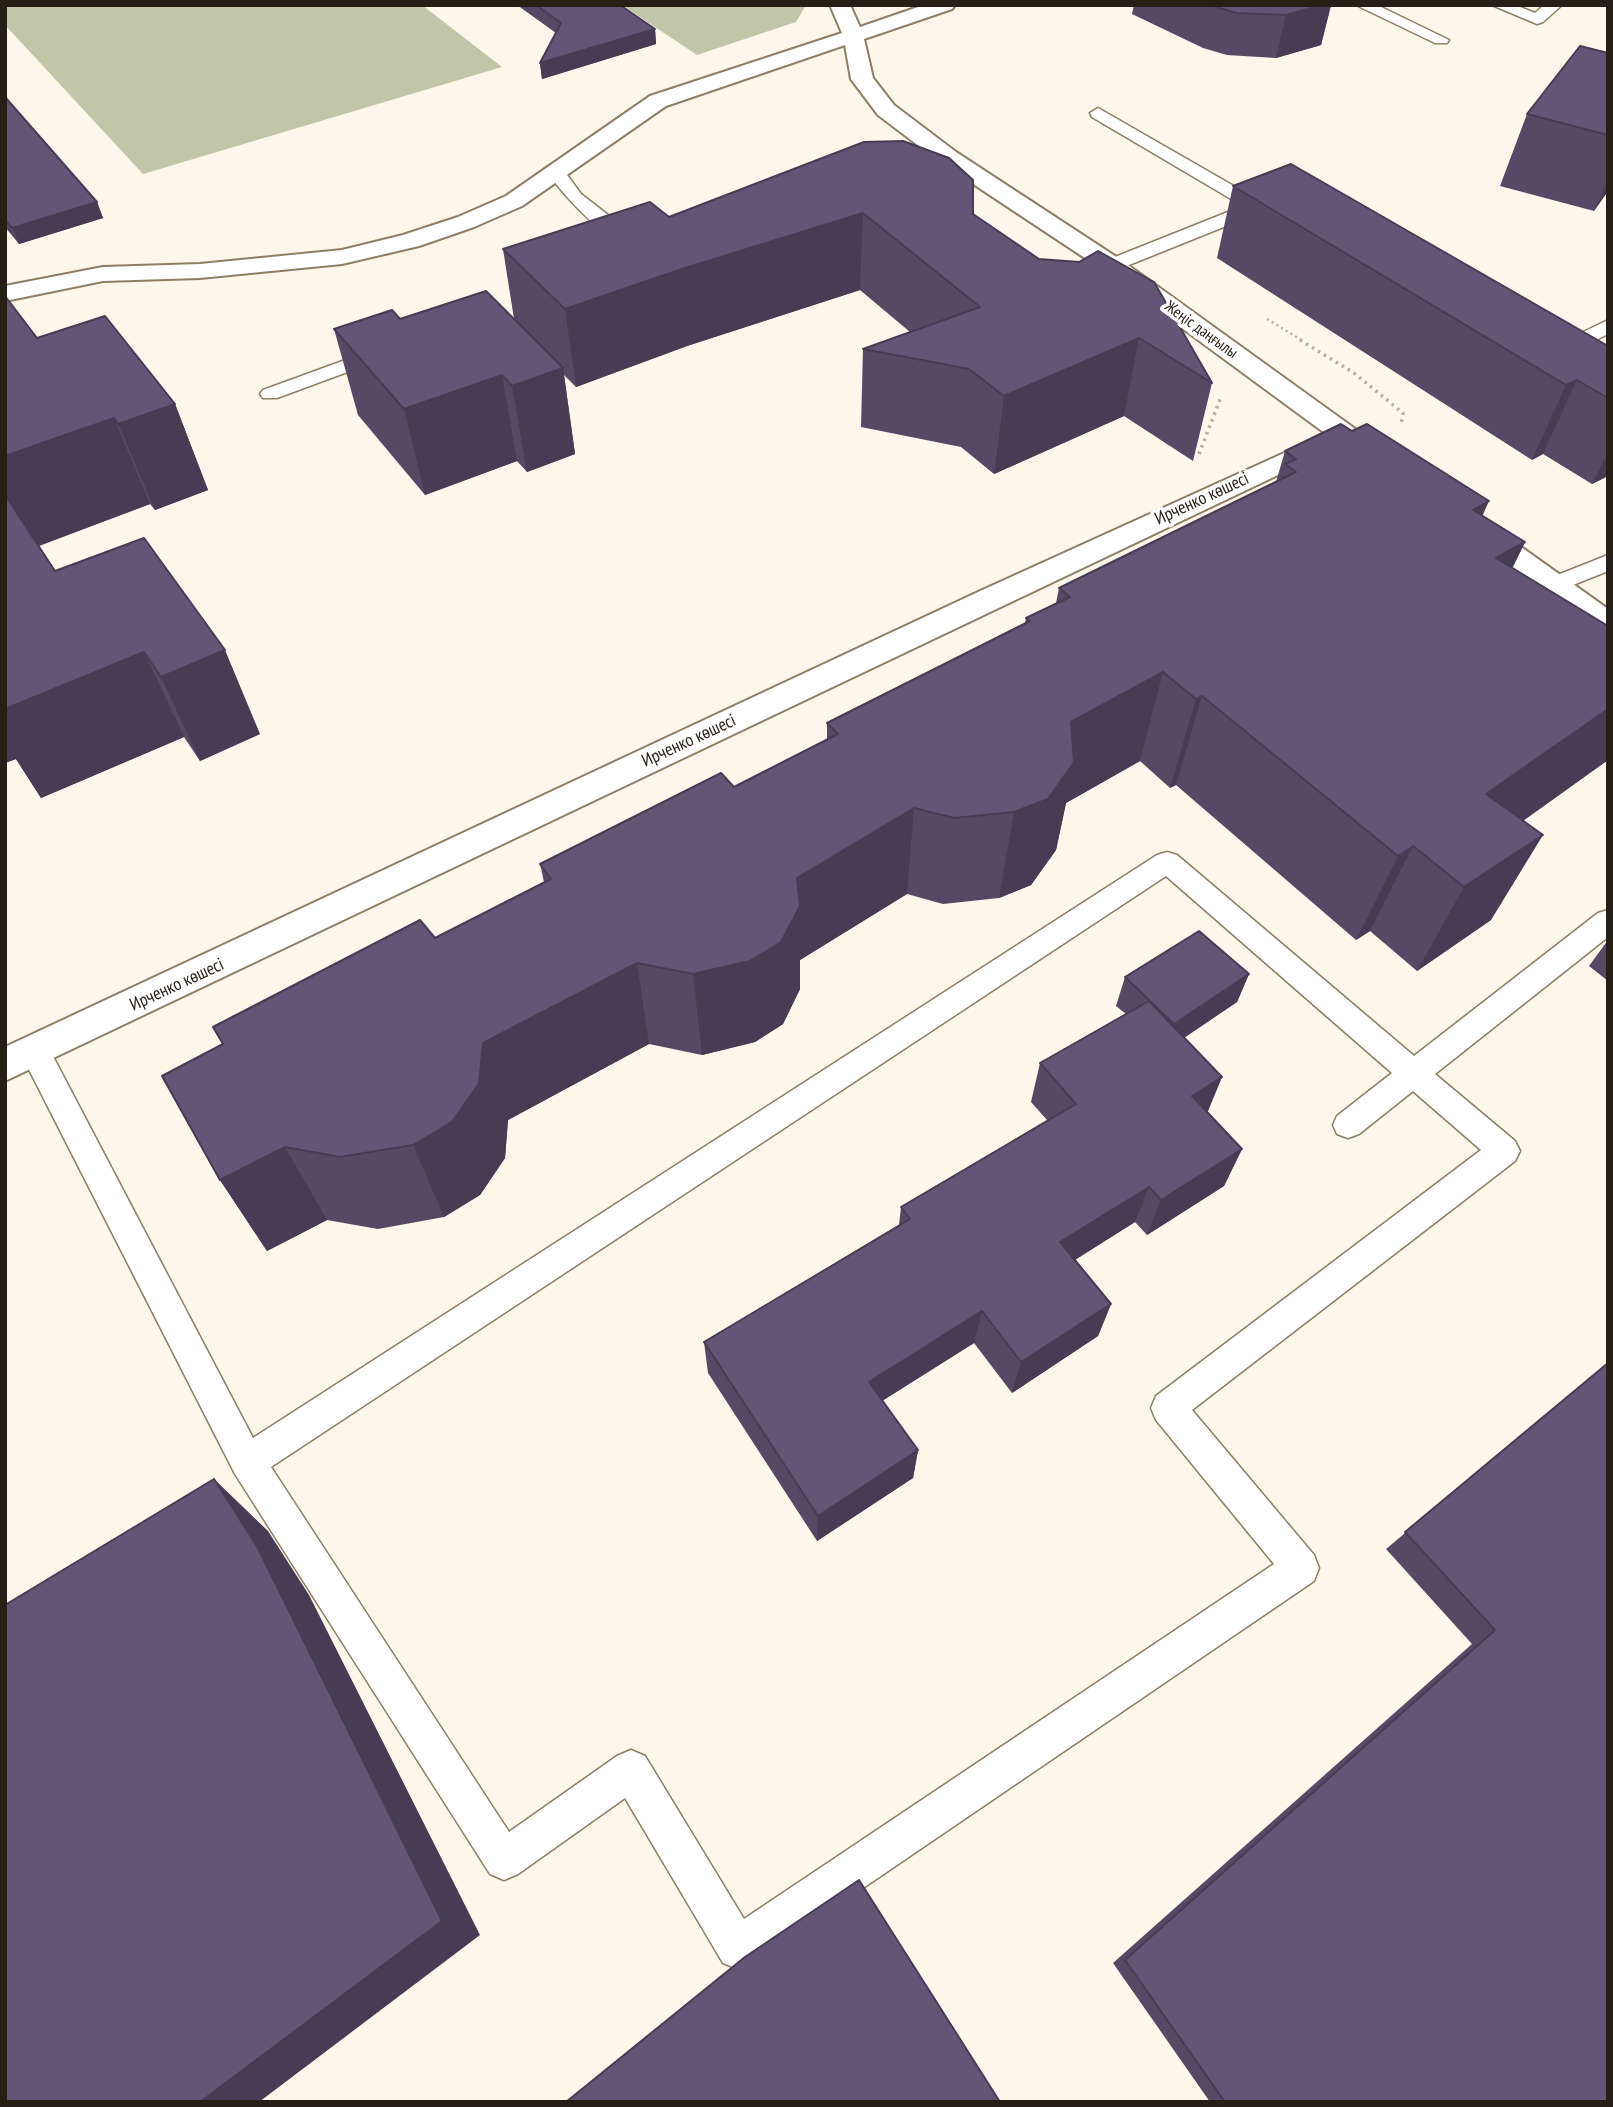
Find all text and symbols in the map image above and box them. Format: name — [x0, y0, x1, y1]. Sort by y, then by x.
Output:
street label: Жеңіс даңғылы — [1161, 297, 1241, 363]
street label: Ирченко көшесі — [1152, 468, 1252, 530]
street label: Ирченко көшесі — [639, 710, 739, 772]
street label: Ирченко көшесі — [127, 954, 227, 1016]

